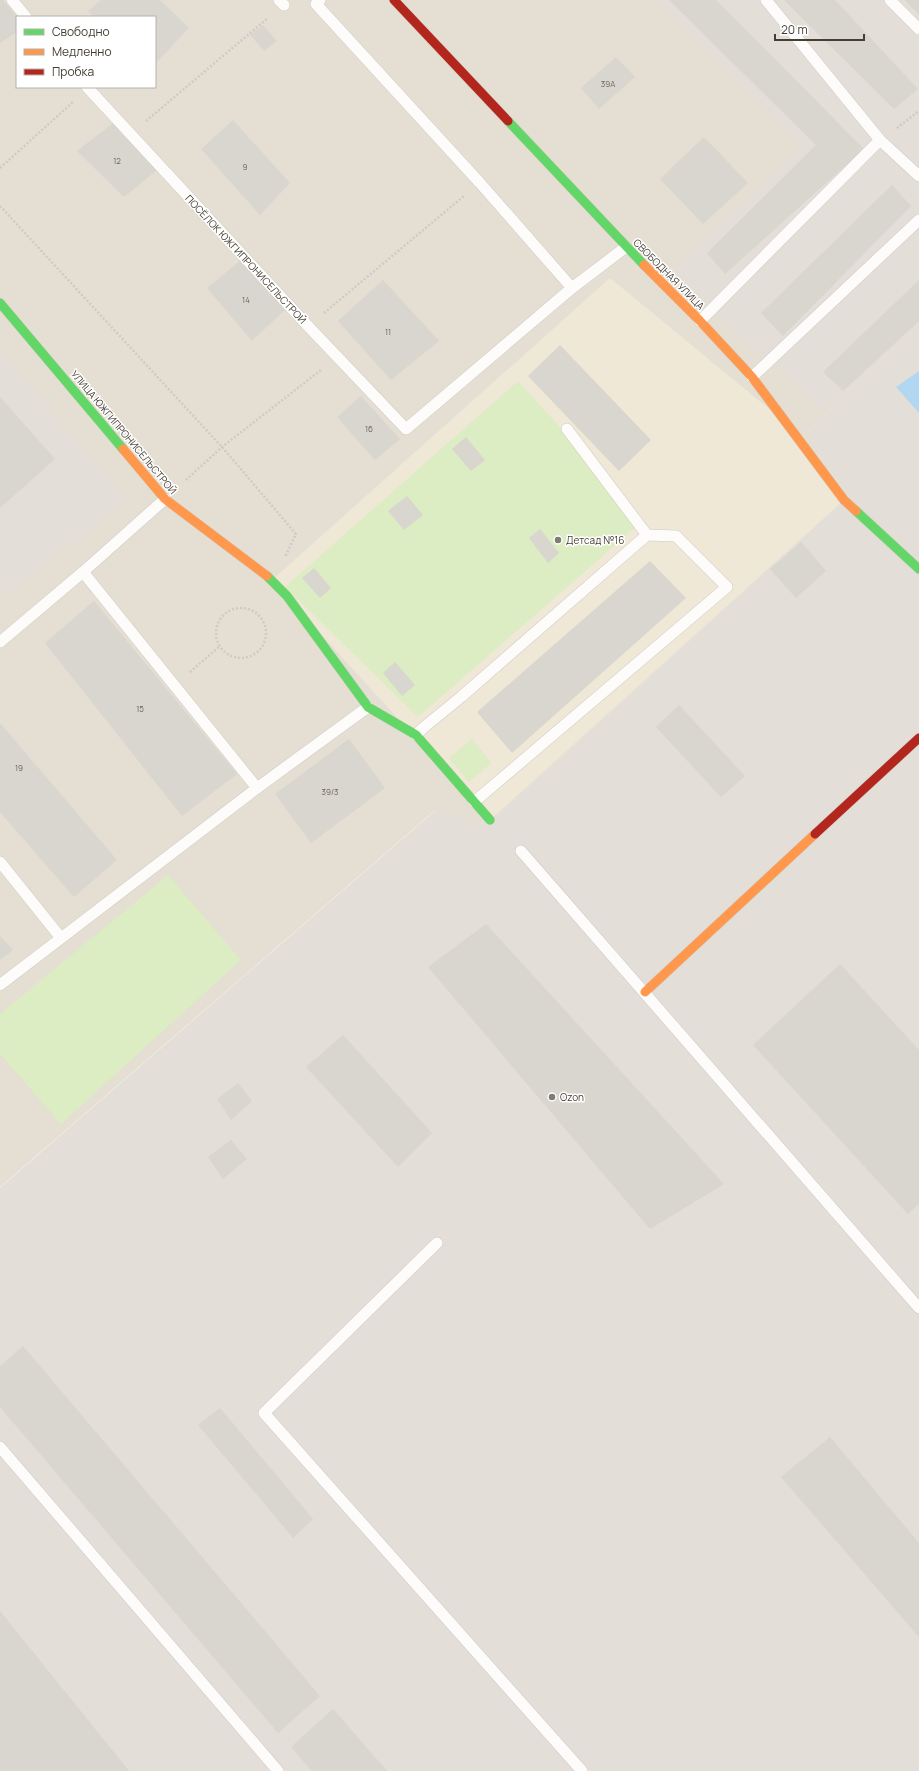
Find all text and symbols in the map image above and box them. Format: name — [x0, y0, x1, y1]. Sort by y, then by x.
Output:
legend — [16, 16, 156, 88]
scale bar — [775, 16, 864, 42]
text: 20 m — [781, 21, 808, 38]
text: Свободно — [52, 23, 110, 40]
text: Медленно — [52, 43, 112, 60]
text: Пробка — [52, 63, 94, 80]
house number: 39А — [601, 78, 615, 89]
house number: 12 — [113, 155, 121, 166]
house number: 9 — [243, 161, 248, 172]
street label: ПОСЁЛОК ЮЖГИПРОНИСЕЛЬСТРОЙ — [182, 191, 310, 327]
street label: СВОБОДНАЯ УЛИЦА — [630, 235, 708, 313]
house number: 14 — [242, 294, 250, 305]
house number: 11 — [385, 326, 391, 337]
street label: УЛИЦА ЮЖГИПРОНИСЕЛЬСТРОЙ — [68, 367, 180, 497]
house number: 16 — [365, 423, 373, 434]
place label: Детсад №16 — [566, 533, 624, 547]
marker: Детсад №16 — [553, 535, 563, 545]
house number: 15 — [136, 703, 144, 714]
house number: 19 — [15, 762, 23, 773]
house number: 39/3 — [322, 786, 338, 797]
place label: Ozon — [560, 1090, 584, 1104]
marker: Ozon — [547, 1092, 557, 1102]

